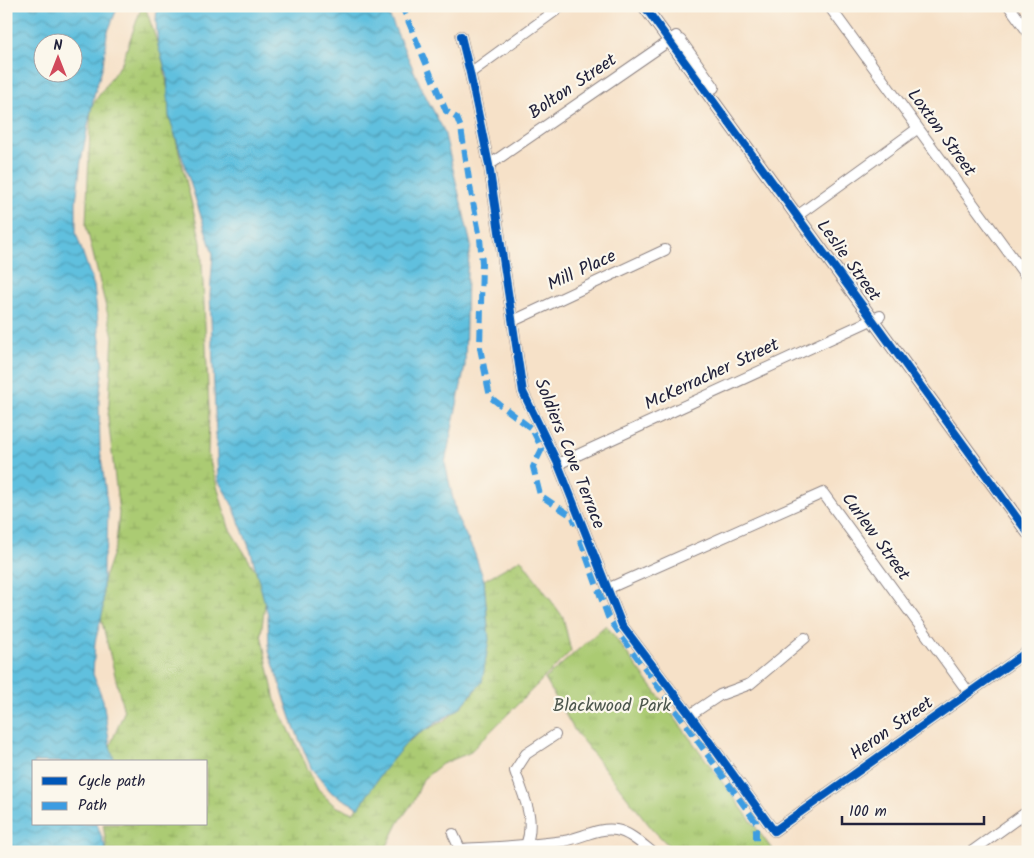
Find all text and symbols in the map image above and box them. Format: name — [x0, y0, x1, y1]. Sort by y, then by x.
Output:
north arrow — [32, 32, 82, 82]
text: N — [54, 35, 63, 57]
street label: Bolton Street — [523, 46, 624, 127]
street label: Loxton Street — [899, 83, 984, 184]
street label: Leslie Street — [808, 214, 888, 309]
street label: Mill Place — [543, 242, 621, 300]
street label: McKerracher Street — [640, 331, 785, 419]
street label: Soldiers Cove Terrace — [526, 374, 612, 534]
street label: Curlew Street — [833, 487, 918, 588]
street label: Heron Street — [844, 689, 941, 769]
park label: Blackwood Park — [553, 692, 672, 721]
legend — [32, 760, 208, 826]
text: Cycle path — [78, 770, 145, 794]
scale bar — [842, 793, 984, 825]
text: Path — [78, 794, 107, 818]
text: 100 m — [849, 800, 887, 824]

